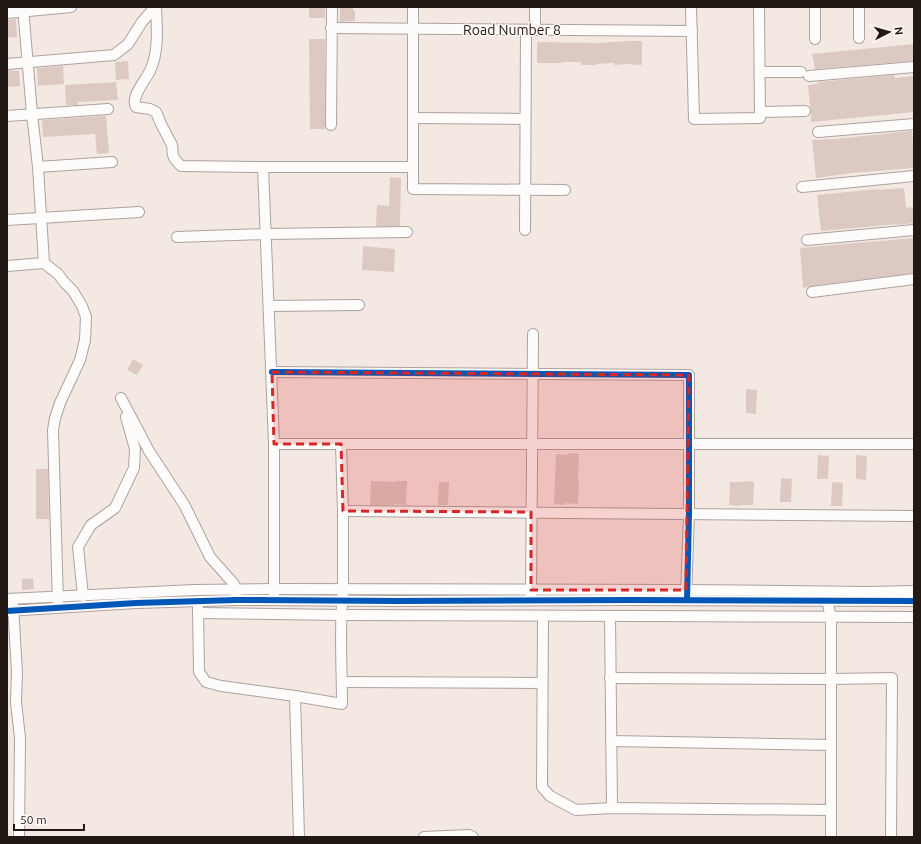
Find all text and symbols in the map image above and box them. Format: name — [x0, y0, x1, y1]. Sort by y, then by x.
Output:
north arrow — [869, 12, 909, 52]
street label: Road Number 8 — [463, 22, 561, 38]
text: N — [893, 26, 905, 36]
scale bar — [14, 806, 84, 832]
text: 50 m — [20, 813, 47, 826]

